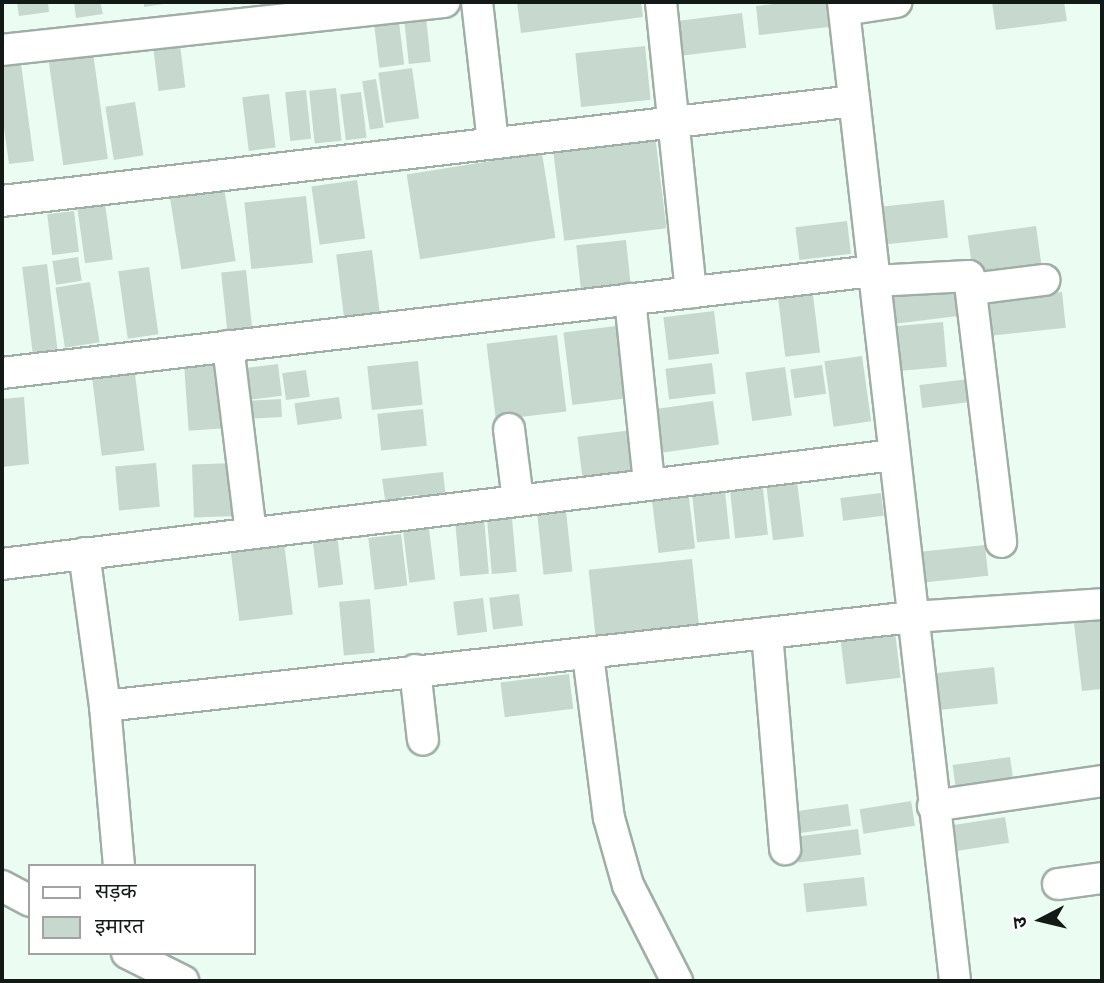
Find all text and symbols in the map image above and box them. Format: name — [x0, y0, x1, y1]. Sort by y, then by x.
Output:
legend — [28, 864, 256, 955]
text: सड़क — [95, 878, 137, 904]
north arrow — [1006, 885, 1076, 955]
text: इमारत — [95, 913, 144, 939]
text: उ — [1008, 916, 1032, 930]

